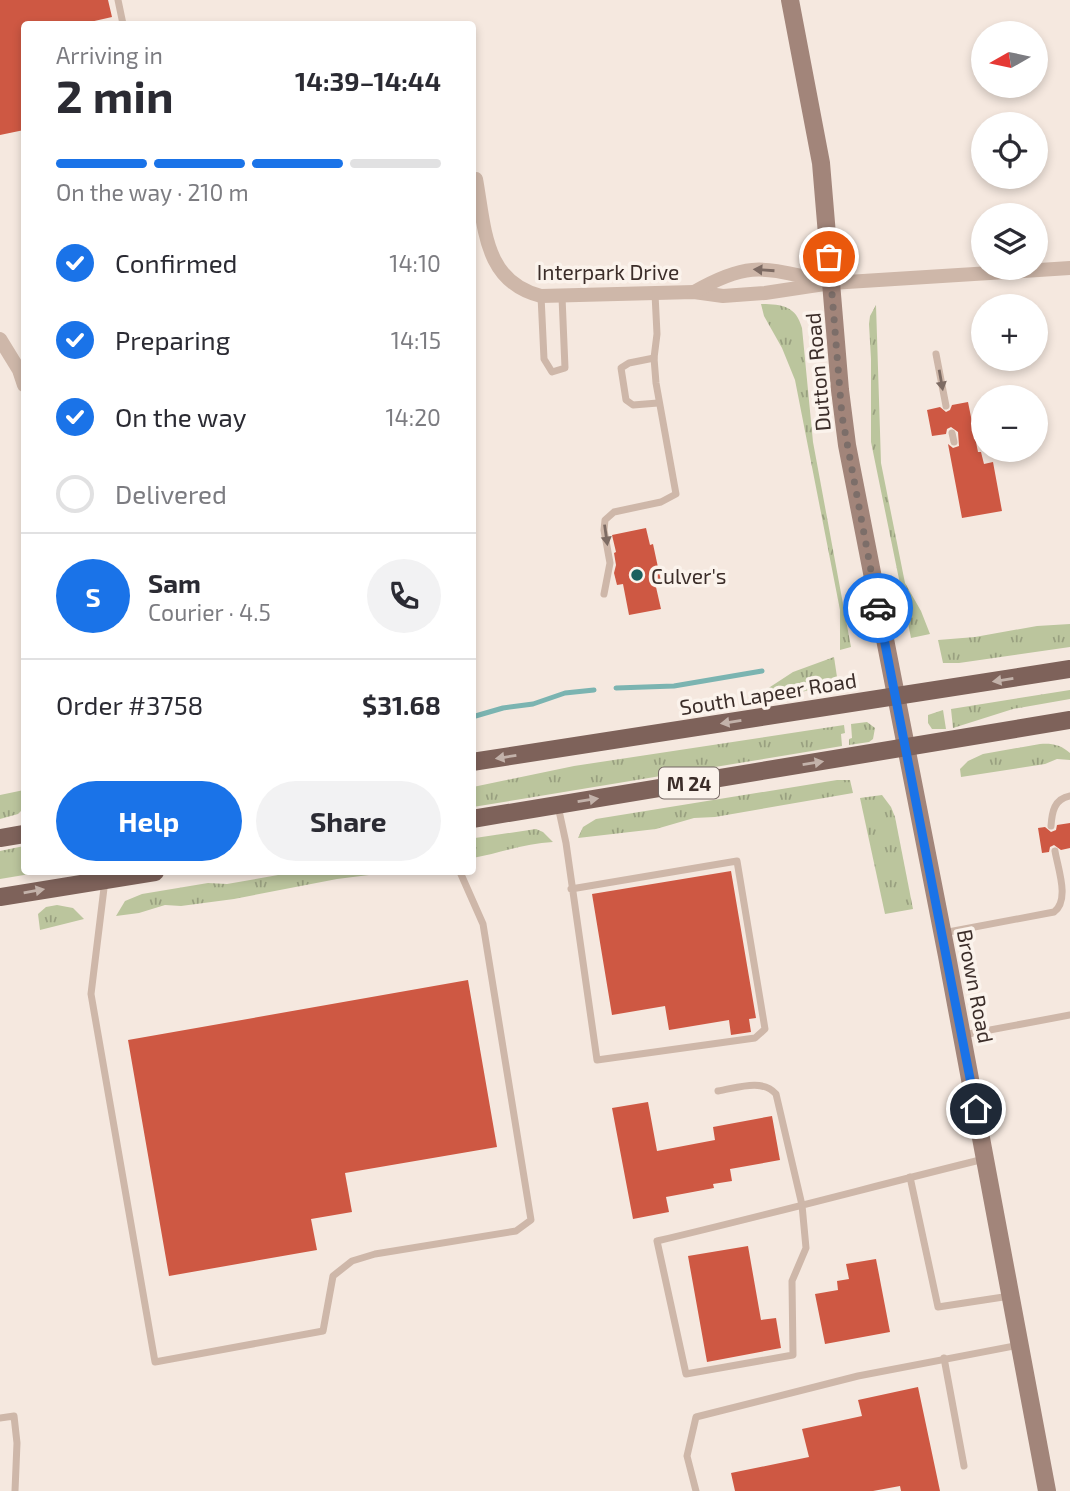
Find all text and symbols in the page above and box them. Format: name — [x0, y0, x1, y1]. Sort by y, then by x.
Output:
north arrow — [971, 21, 1048, 98]
map controls — [971, 21, 1048, 462]
text: Arriving in — [56, 41, 163, 69]
text: 14:39–14:44 — [295, 65, 441, 96]
text: 2 min — [56, 67, 174, 122]
button: locate — [971, 112, 1048, 189]
text: On the way · 210 m — [56, 178, 249, 206]
button: layers — [971, 203, 1048, 280]
pin — [799, 227, 859, 287]
icon: bag — [810, 238, 848, 276]
icon: check — [56, 244, 94, 282]
text: Confirmed — [115, 247, 238, 278]
text: 14:10 — [389, 249, 441, 277]
street label: Interpark Drive — [537, 259, 679, 284]
one-way arrow — [753, 264, 775, 275]
button: + — [971, 294, 1048, 371]
street label: Dutton Road — [799, 312, 835, 432]
icon: check — [56, 321, 94, 359]
text: Preparing — [115, 324, 230, 355]
text: 14:15 — [391, 326, 441, 354]
one-way arrow — [936, 369, 947, 391]
button: − — [971, 385, 1048, 462]
icon: check — [56, 398, 94, 436]
text: On the way — [115, 401, 246, 432]
text: 14:20 — [385, 403, 441, 431]
text: Delivered — [115, 478, 227, 509]
one-way arrow — [600, 524, 611, 546]
button: phone — [367, 559, 441, 633]
place label: Culver's — [651, 563, 726, 588]
text: Sam — [148, 567, 201, 598]
marker: Culver's — [629, 567, 645, 583]
courier — [843, 573, 913, 643]
text: S — [85, 581, 101, 612]
icon: car — [859, 589, 897, 627]
text: Courier · 4.5 — [148, 598, 271, 626]
street label: South Lapeer Road — [678, 667, 858, 719]
one-way arrow — [991, 674, 1013, 685]
text: Order #3758 — [56, 689, 203, 720]
text: $31.68 — [362, 689, 441, 720]
one-way arrow — [720, 717, 742, 728]
one-way arrow — [495, 752, 517, 763]
one-way arrow — [802, 757, 824, 768]
road number: M 24 — [659, 768, 719, 798]
button: Help — [56, 781, 242, 861]
button: Share — [256, 781, 441, 861]
one-way arrow — [577, 794, 599, 805]
one-way arrow — [23, 885, 45, 896]
street label: Brown Road — [953, 927, 999, 1045]
pin — [946, 1079, 1006, 1139]
icon: home — [957, 1090, 995, 1128]

